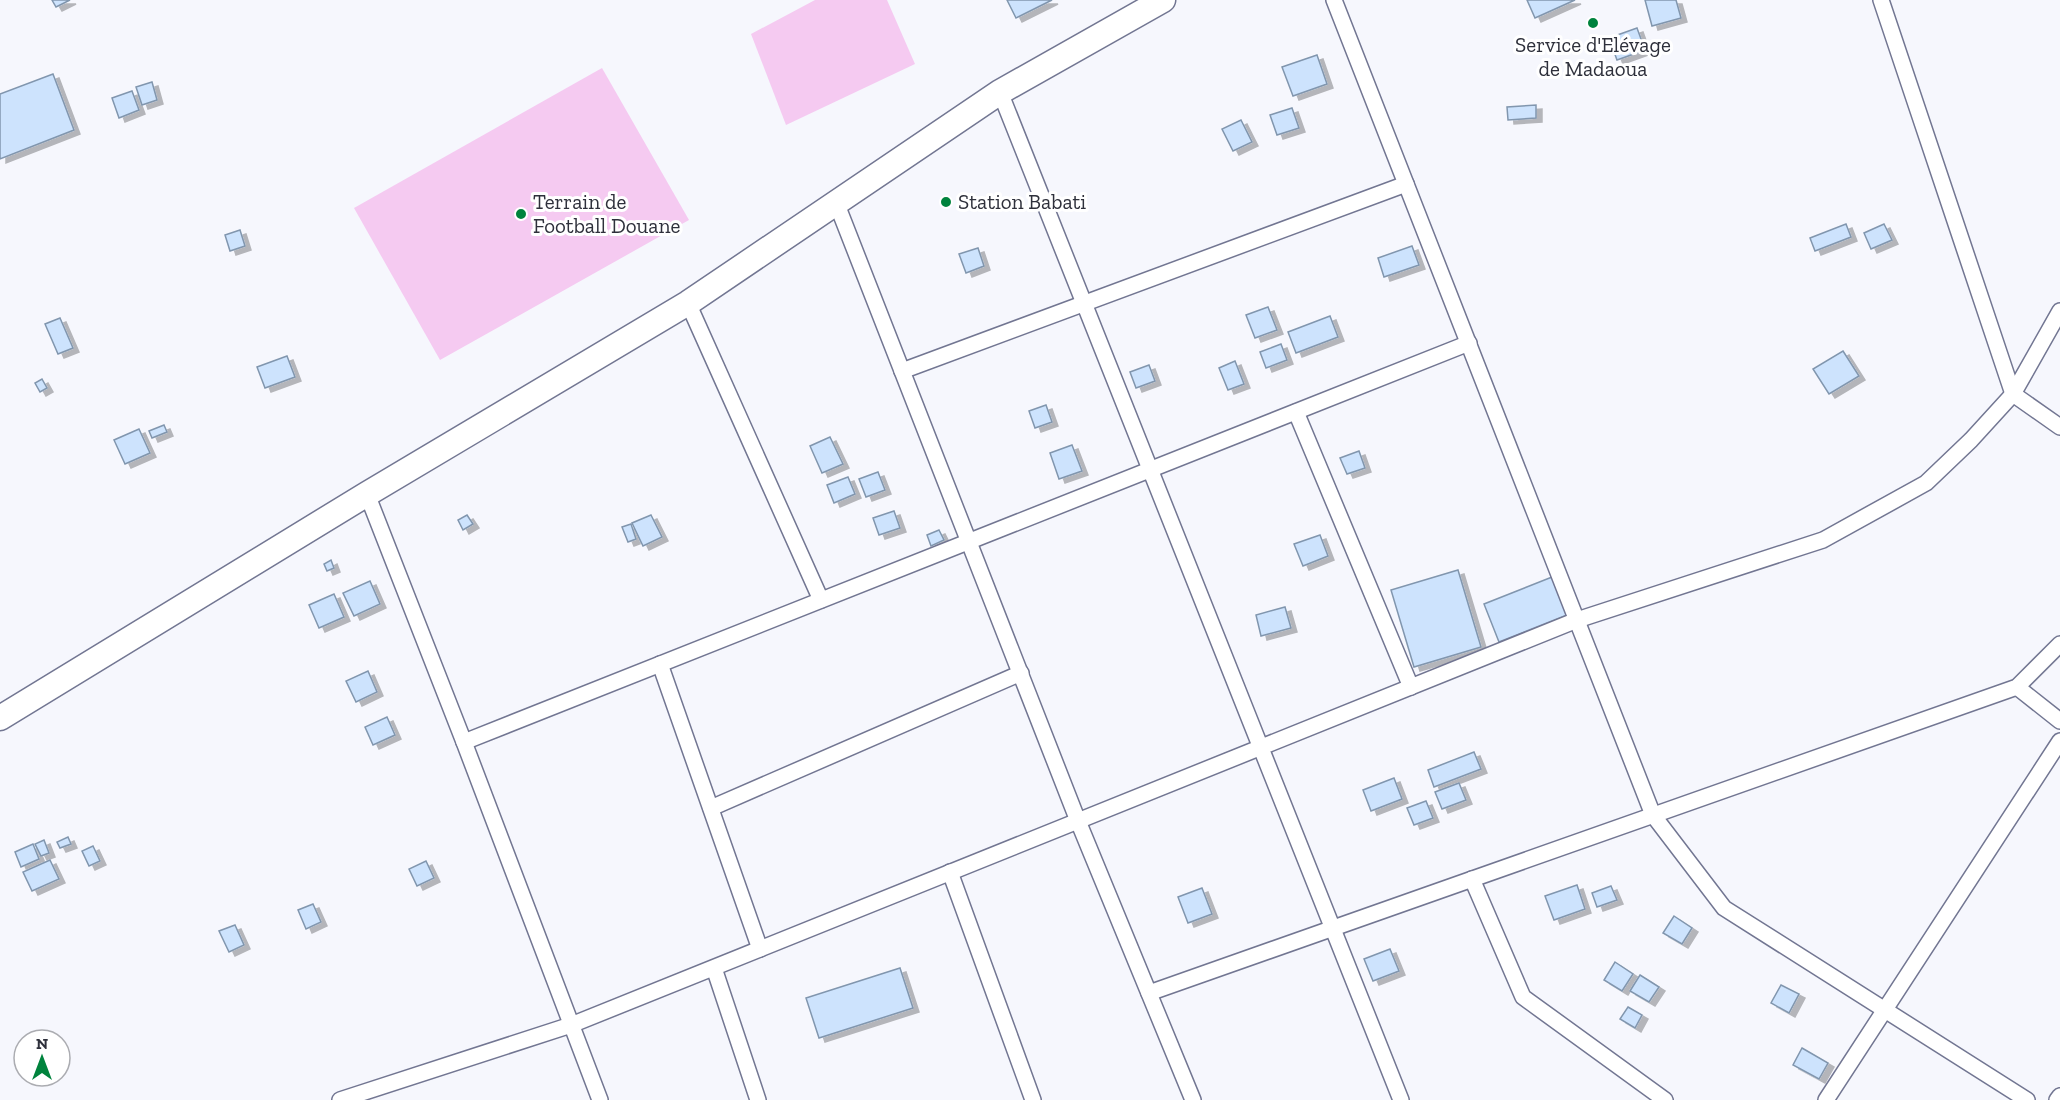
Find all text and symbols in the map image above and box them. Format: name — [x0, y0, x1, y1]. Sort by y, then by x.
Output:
marker: Service d'Elévage de Madaoua — [1586, 16, 1600, 30]
place label: Service d'Elévage de Madaoua — [1515, 32, 1671, 81]
place label: Terrain de Football Douane — [533, 189, 680, 238]
place label: Station Babati — [958, 189, 1086, 214]
marker: Station Babati — [939, 195, 953, 209]
marker: Terrain de Football Douane — [514, 207, 528, 221]
north arrow — [12, 1028, 72, 1088]
text: N — [36, 1034, 48, 1053]

